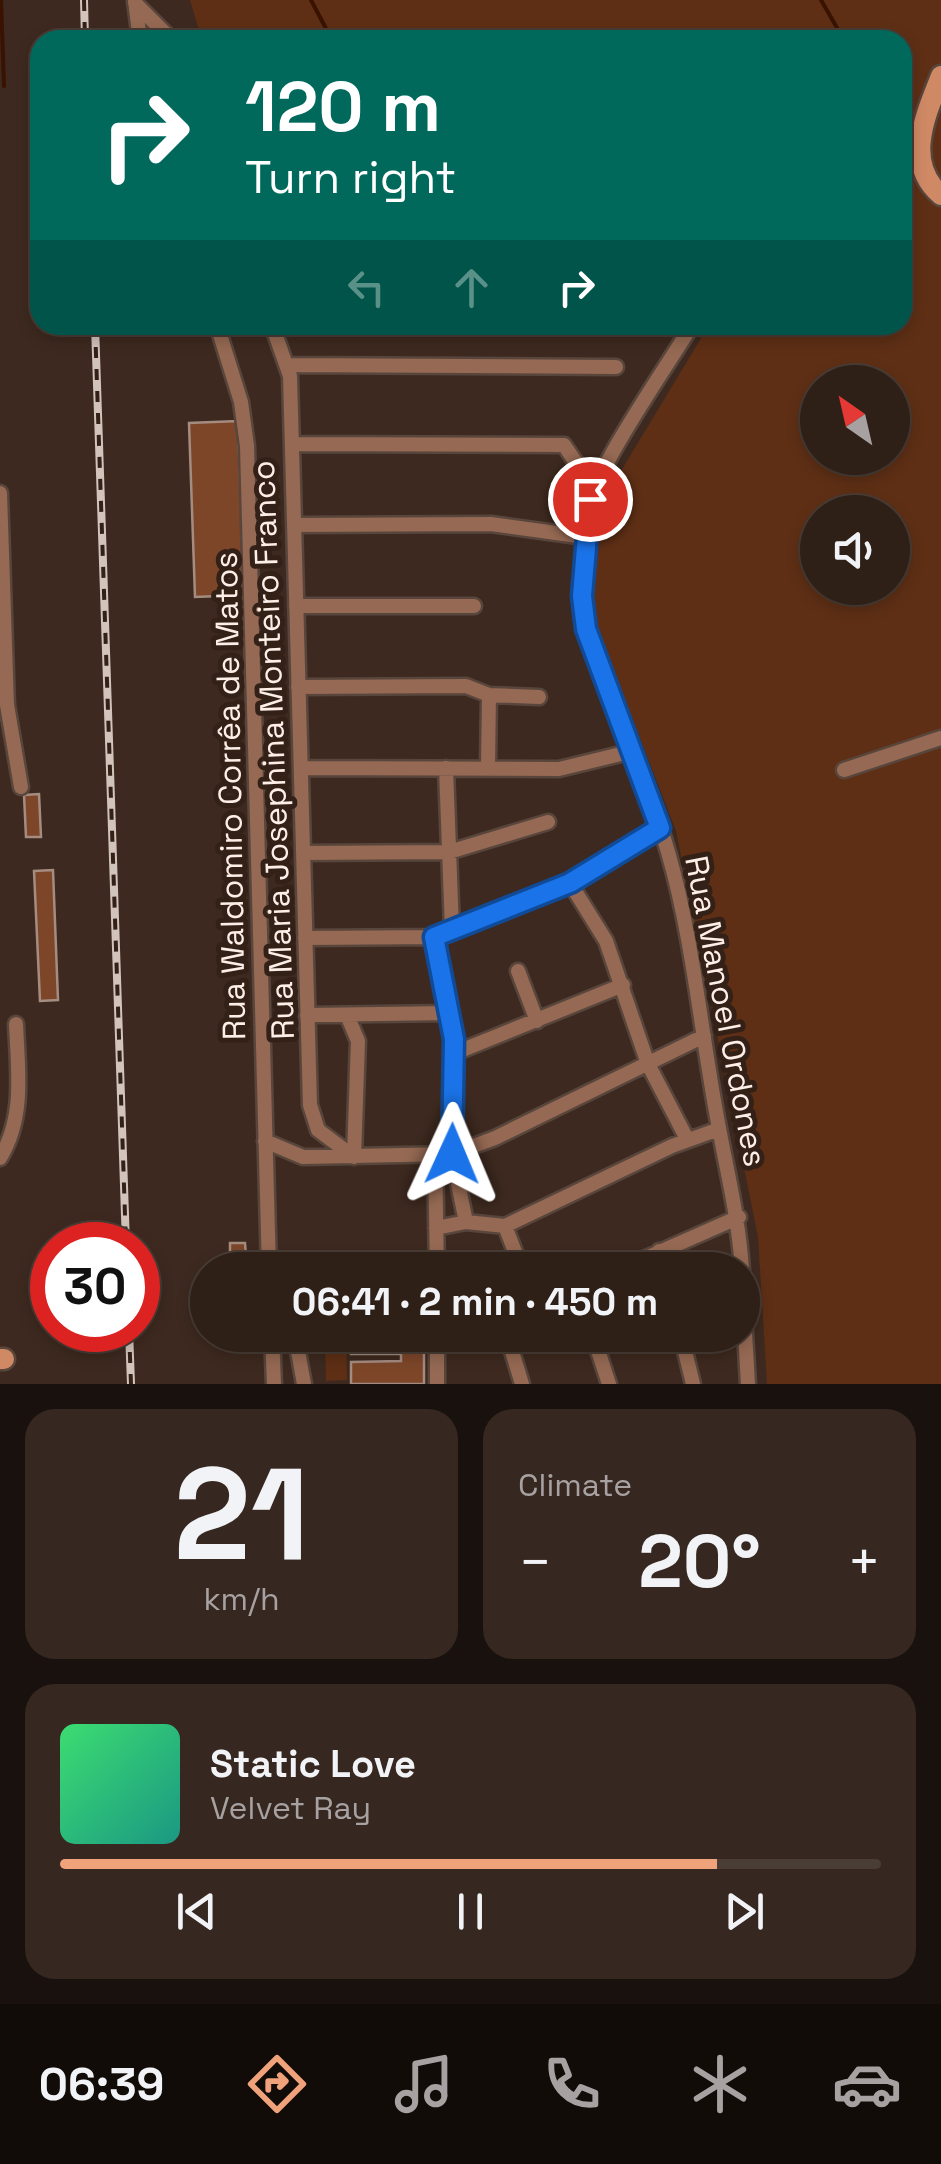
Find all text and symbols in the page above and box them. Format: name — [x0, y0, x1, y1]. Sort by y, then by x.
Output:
text: 120 m — [245, 62, 441, 151]
icon: right — [80, 70, 210, 200]
text: Turn right — [245, 149, 456, 206]
icon: left — [339, 260, 394, 315]
icon: ahead — [444, 260, 499, 315]
icon: right — [549, 260, 604, 315]
north arrow — [800, 365, 910, 475]
map controls — [800, 365, 910, 605]
pin — [548, 457, 633, 542]
street label: Rua Maria Josephina Monteiro Franco — [243, 460, 303, 1040]
icon: arrive — [563, 472, 618, 527]
button: sound — [800, 495, 910, 605]
street label: Rua Waldomiro Corrêa de Matos — [206, 552, 254, 1040]
street label: Rua Manoel Ordones — [676, 852, 776, 1170]
position arrow — [400, 1102, 504, 1206]
speed limit sign: 30 — [30, 1222, 160, 1352]
text: 06:41 · 2 min · 450 m — [292, 1278, 658, 1326]
text: 21 — [174, 1431, 309, 1597]
text: Climate — [518, 1465, 632, 1505]
text: 20° — [638, 1513, 761, 1609]
text: − — [518, 1527, 552, 1597]
text: + — [847, 1527, 881, 1597]
text: km/h — [203, 1579, 280, 1619]
text: Static Love — [210, 1740, 416, 1788]
text: Velvet Ray — [210, 1788, 371, 1828]
icon: previous — [169, 1884, 224, 1939]
icon: pause — [443, 1884, 498, 1939]
icon: next — [717, 1884, 772, 1939]
icon: directions — [242, 2049, 312, 2119]
icon: music — [389, 2049, 459, 2119]
icon: phone — [537, 2049, 607, 2119]
icon: climate — [685, 2049, 755, 2119]
icon: car — [832, 2049, 902, 2119]
text: 06:39 — [39, 2056, 164, 2113]

